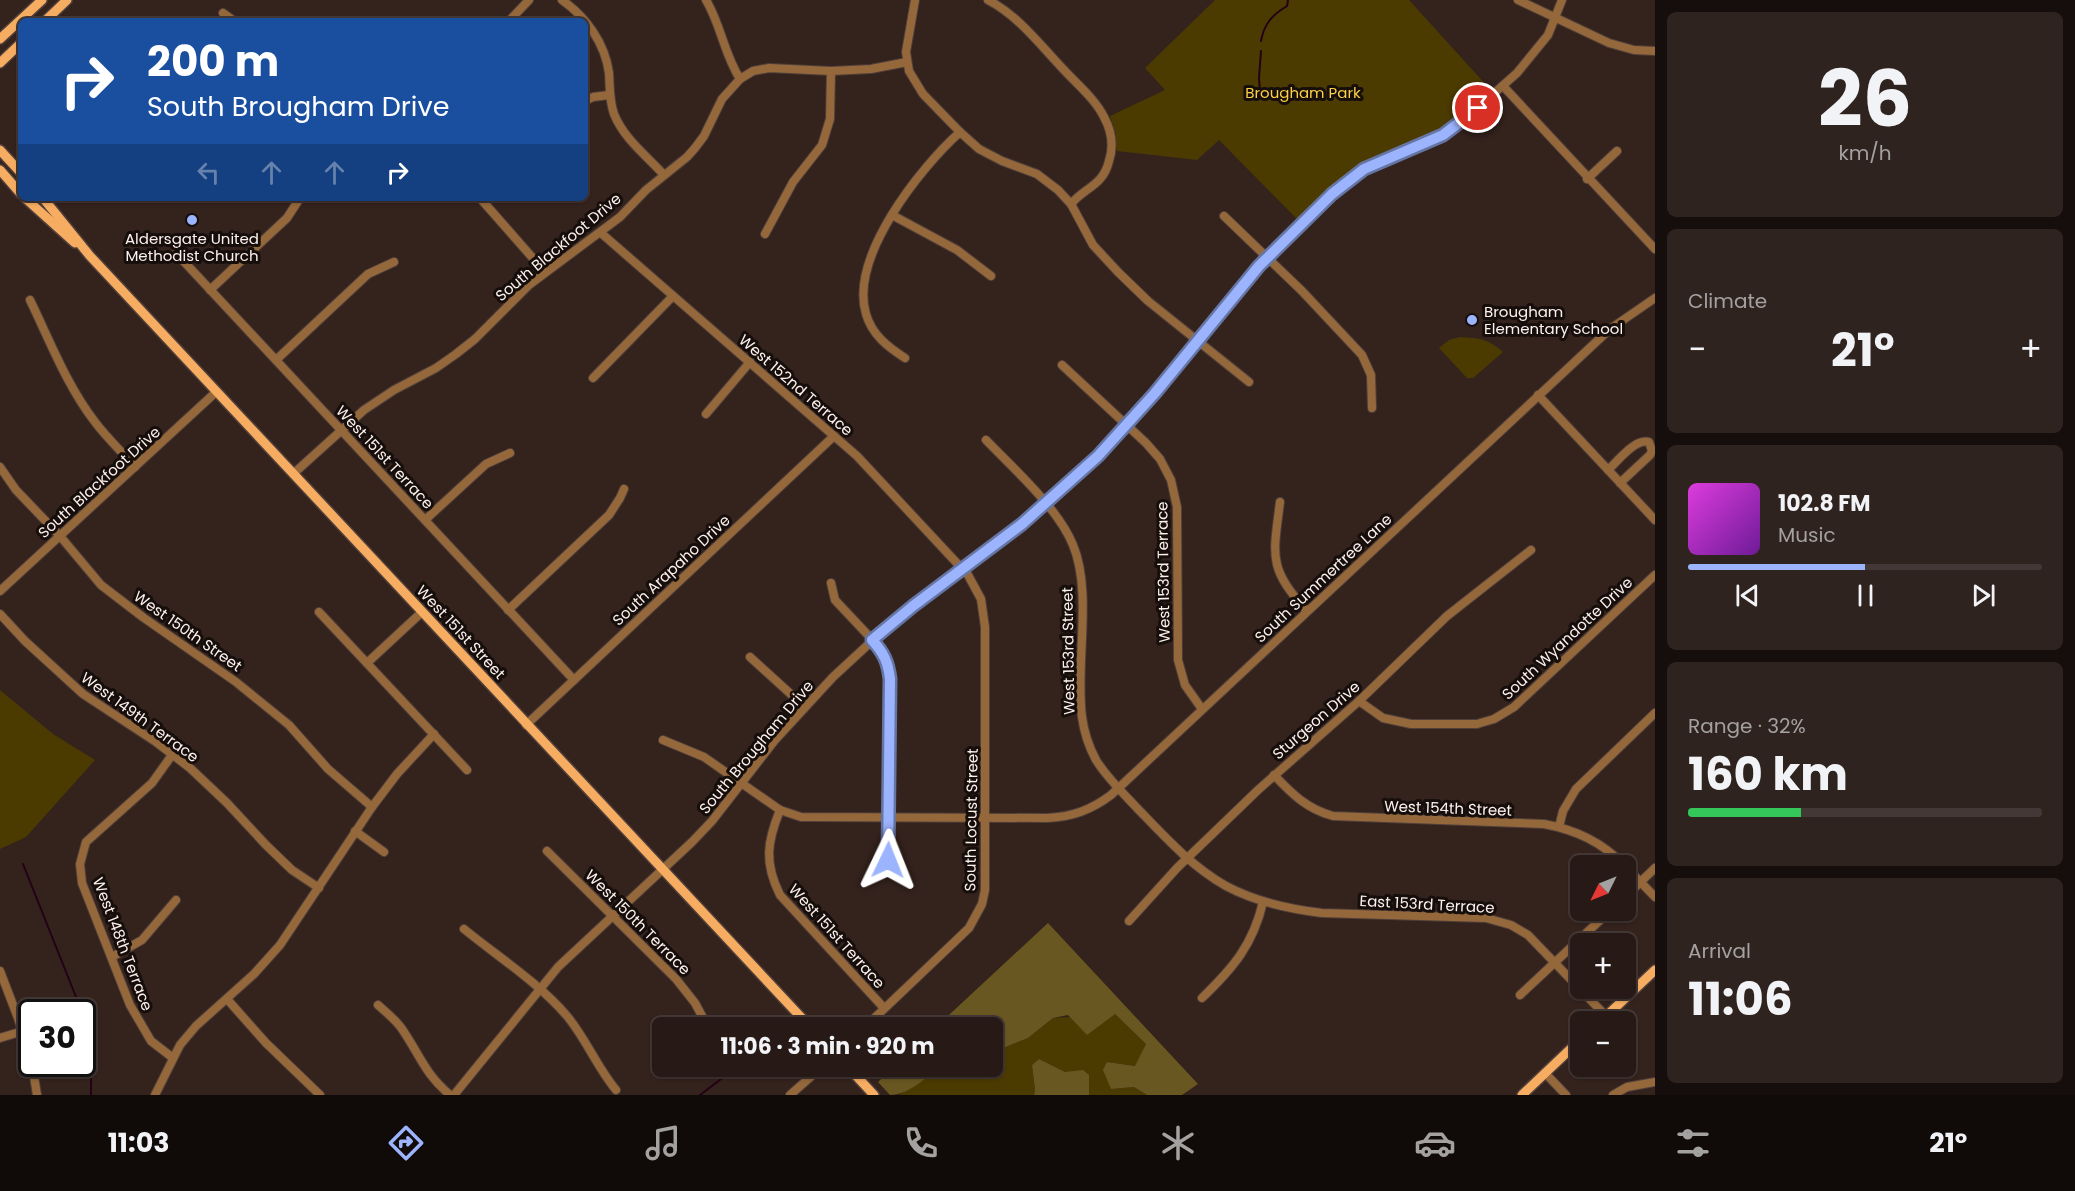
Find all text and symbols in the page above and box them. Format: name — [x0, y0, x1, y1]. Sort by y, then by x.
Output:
text: 200 m — [147, 32, 279, 91]
icon: right — [48, 42, 126, 120]
text: 26 — [1818, 44, 1912, 153]
park label: Brougham Park — [1245, 82, 1361, 103]
pin — [1452, 82, 1503, 133]
text: South Brougham Drive — [147, 88, 449, 125]
icon: arrive — [1461, 91, 1494, 124]
text: km/h — [1838, 139, 1892, 167]
icon: left — [192, 156, 225, 189]
icon: ahead — [255, 156, 288, 189]
icon: ahead — [318, 156, 351, 189]
icon: right — [381, 156, 414, 189]
street label: South Blackfoot Drive — [491, 188, 625, 306]
marker: Aldersgate United Methodist Church — [185, 213, 199, 227]
place label: Aldersgate United Methodist Church — [125, 228, 259, 266]
text: Climate — [1688, 287, 1767, 315]
place label: Brougham Elementary School — [1484, 301, 1623, 339]
marker: Brougham Elementary School — [1465, 313, 1479, 327]
text: 21° — [1831, 319, 1895, 382]
text: − — [1688, 326, 1706, 373]
text: + — [2019, 326, 2042, 373]
street label: West 152nd Terrace — [734, 330, 858, 440]
street label: West 151st Terrace — [331, 401, 439, 513]
street label: South Blackfoot Drive — [33, 421, 165, 543]
text: 102.8 FM — [1778, 488, 1871, 519]
street label: West 153rd Terrace — [1151, 501, 1175, 643]
street label: South Summertree Lane — [1250, 509, 1396, 647]
street label: South Arapaho Drive — [608, 510, 734, 630]
text: Music — [1778, 521, 1836, 549]
street label: South Wyandotte Drive — [1497, 572, 1637, 704]
icon: previous — [1731, 579, 1764, 612]
icon: pause — [1849, 579, 1882, 612]
icon: next — [1967, 579, 2000, 612]
street label: West 151st Street — [412, 580, 510, 684]
street label: West 150th Street — [130, 586, 246, 676]
street label: West 153rd Street — [1056, 587, 1080, 715]
street label: West 149th Terrace — [77, 667, 203, 767]
street label: South Brougham Drive — [694, 676, 818, 818]
street label: Sturgeon Drive — [1268, 676, 1364, 764]
text: Range · 32% — [1688, 712, 1806, 740]
text: 160 km — [1688, 743, 1848, 806]
street label: South Locust Street — [959, 748, 983, 892]
street label: West 154th Street — [1384, 795, 1512, 821]
position arrow — [856, 828, 920, 892]
north arrow — [1570, 855, 1636, 921]
map controls — [1570, 855, 1636, 1077]
street label: West 150th Terrace — [581, 865, 695, 979]
street label: West 148th Terrace — [88, 874, 158, 1014]
street label: West 151st Terrace — [784, 879, 890, 993]
street label: East 153rd Terrace — [1359, 890, 1495, 918]
button: + — [1570, 933, 1636, 999]
text: Arrival — [1688, 937, 1751, 965]
text: 11:06 — [1688, 968, 1793, 1031]
speed limit sign: 30 — [18, 999, 96, 1077]
button: − — [1570, 1011, 1636, 1077]
text: 11:06 · 3 min · 920 m — [721, 1031, 934, 1062]
icon: directions — [385, 1122, 427, 1164]
icon: music — [642, 1122, 684, 1164]
icon: phone — [900, 1122, 942, 1164]
icon: climate — [1157, 1122, 1199, 1164]
icon: car — [1414, 1122, 1456, 1164]
icon: filters — [1672, 1122, 1714, 1164]
text: 11:03 — [108, 1124, 170, 1161]
text: 21° — [1929, 1124, 1967, 1161]

